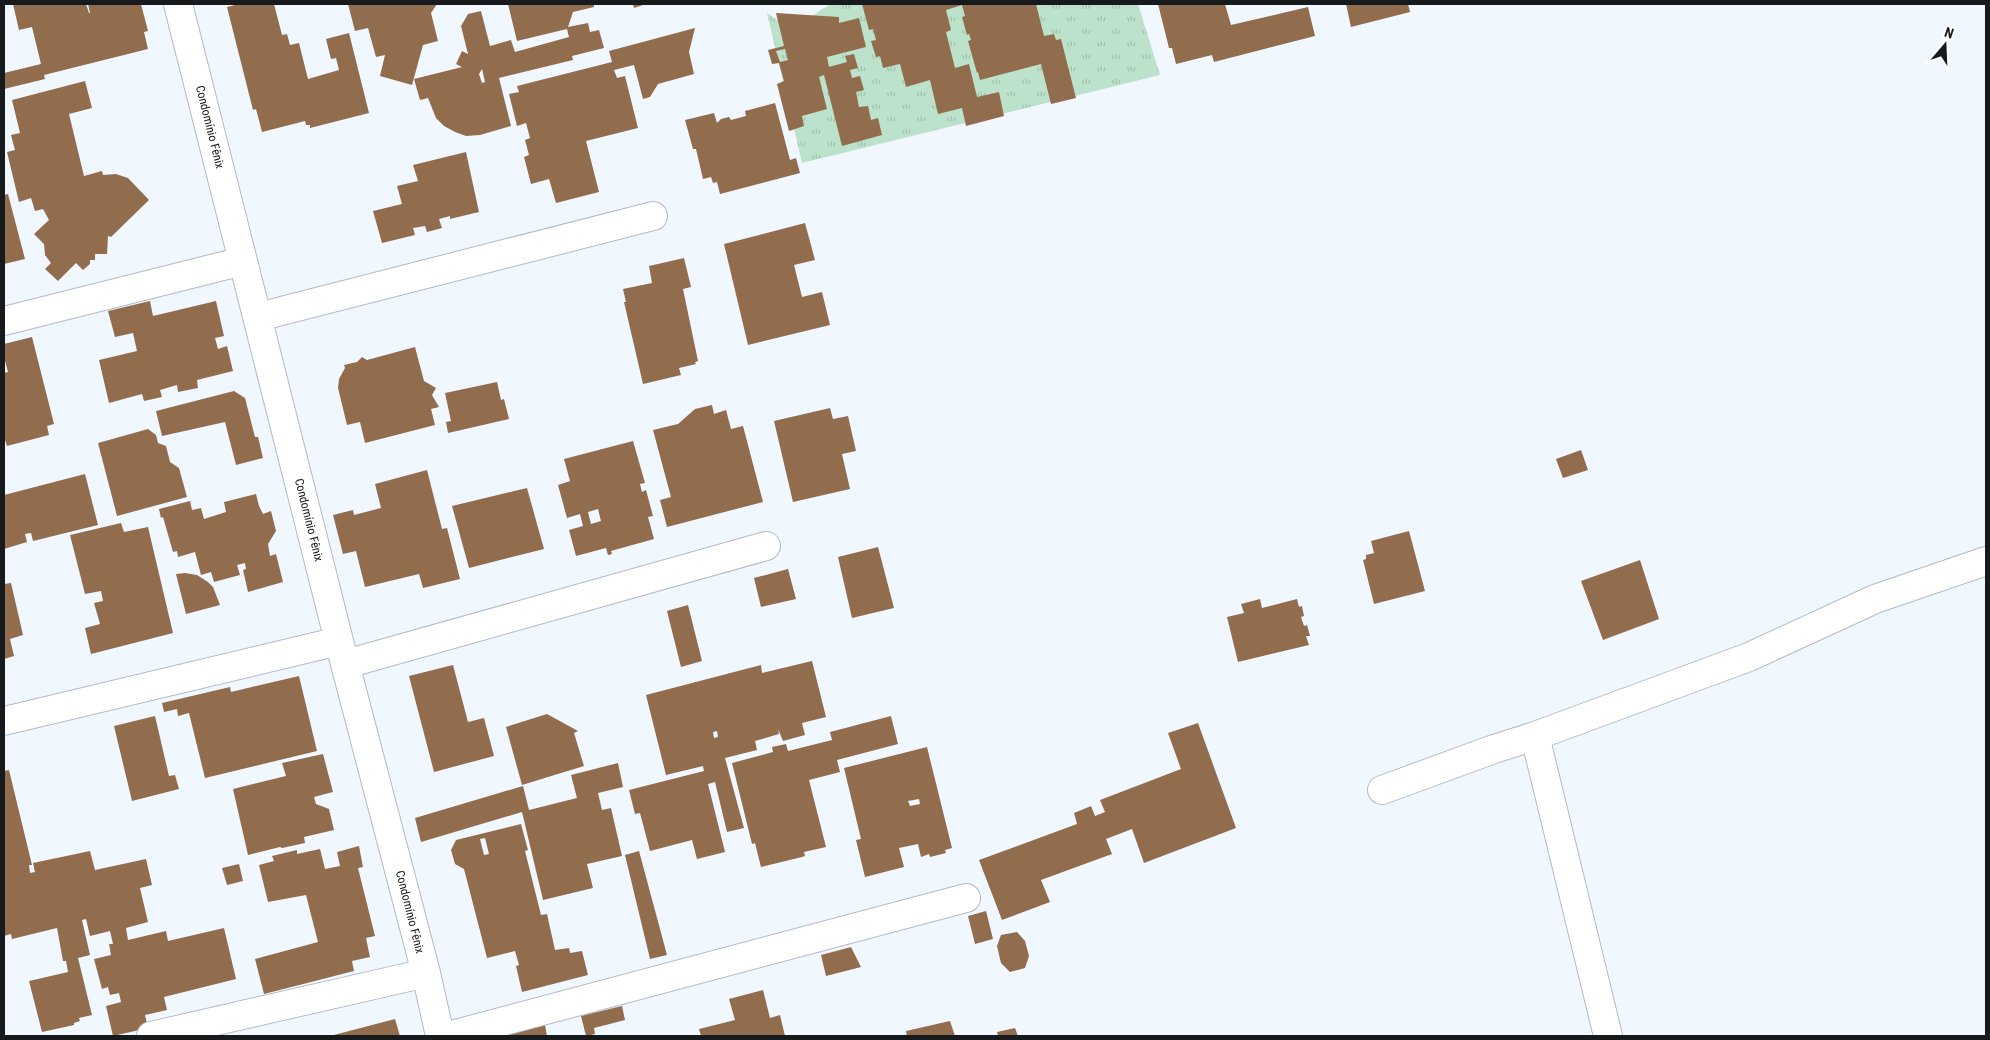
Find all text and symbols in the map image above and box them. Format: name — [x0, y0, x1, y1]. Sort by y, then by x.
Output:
north arrow — [1920, 20, 1970, 70]
text: N — [1943, 24, 1956, 42]
street label: Condomínio Fênix — [193, 84, 227, 170]
street label: Condomínio Fênix — [292, 477, 326, 563]
street label: Condomínio Fênix — [393, 869, 427, 955]

